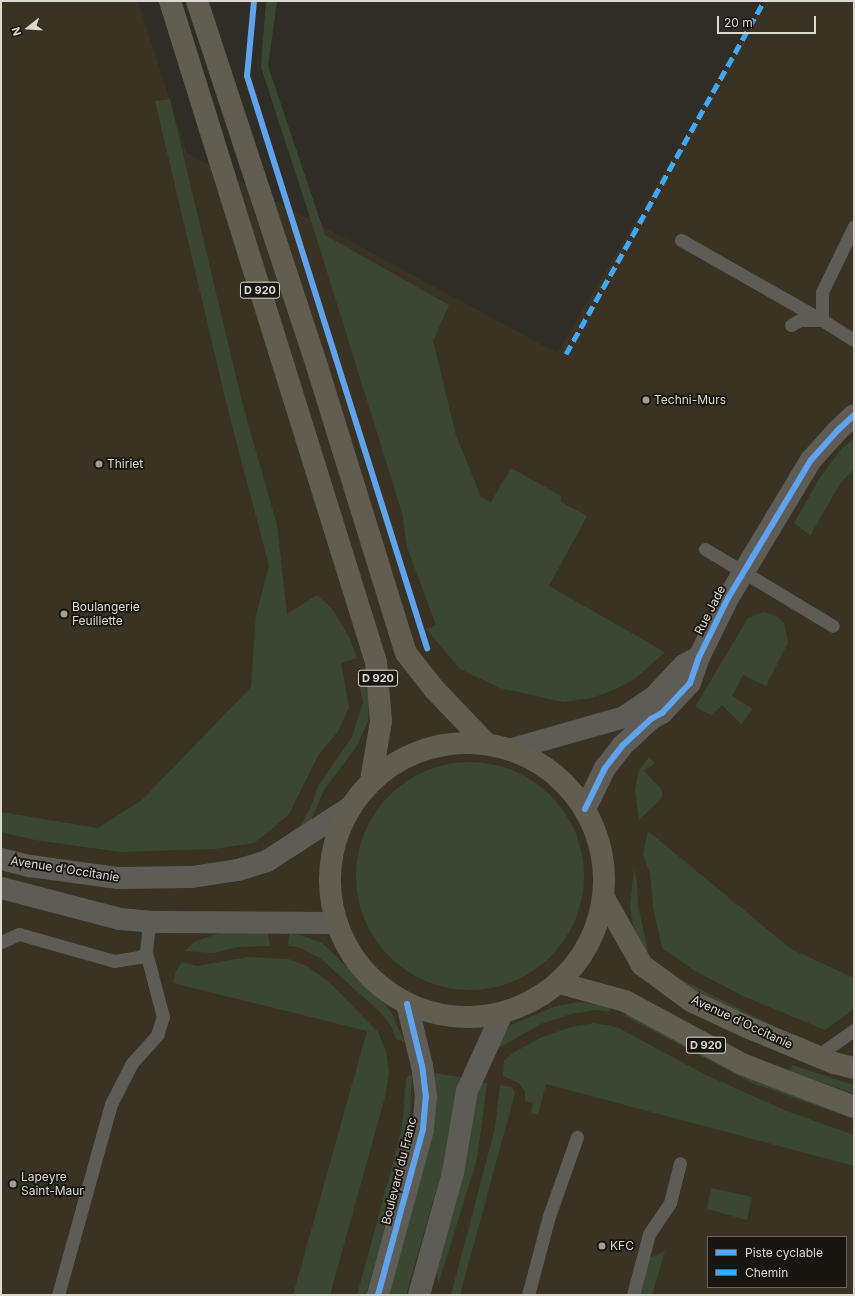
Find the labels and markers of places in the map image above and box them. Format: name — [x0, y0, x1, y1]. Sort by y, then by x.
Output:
place label: Techni-Murs — [654, 393, 726, 407]
marker: Techni-Murs — [641, 395, 651, 405]
place label: Thiriet — [107, 457, 143, 471]
marker: Thiriet — [94, 459, 104, 469]
place label: Boulangerie Feuillette — [72, 600, 140, 628]
marker: Boulangerie Feuillette — [59, 609, 69, 619]
place label: Lapeyre Saint-Maur — [21, 1170, 84, 1198]
marker: Lapeyre Saint-Maur — [8, 1179, 18, 1189]
place label: KFC — [610, 1239, 634, 1253]
marker: KFC — [597, 1241, 607, 1251]

